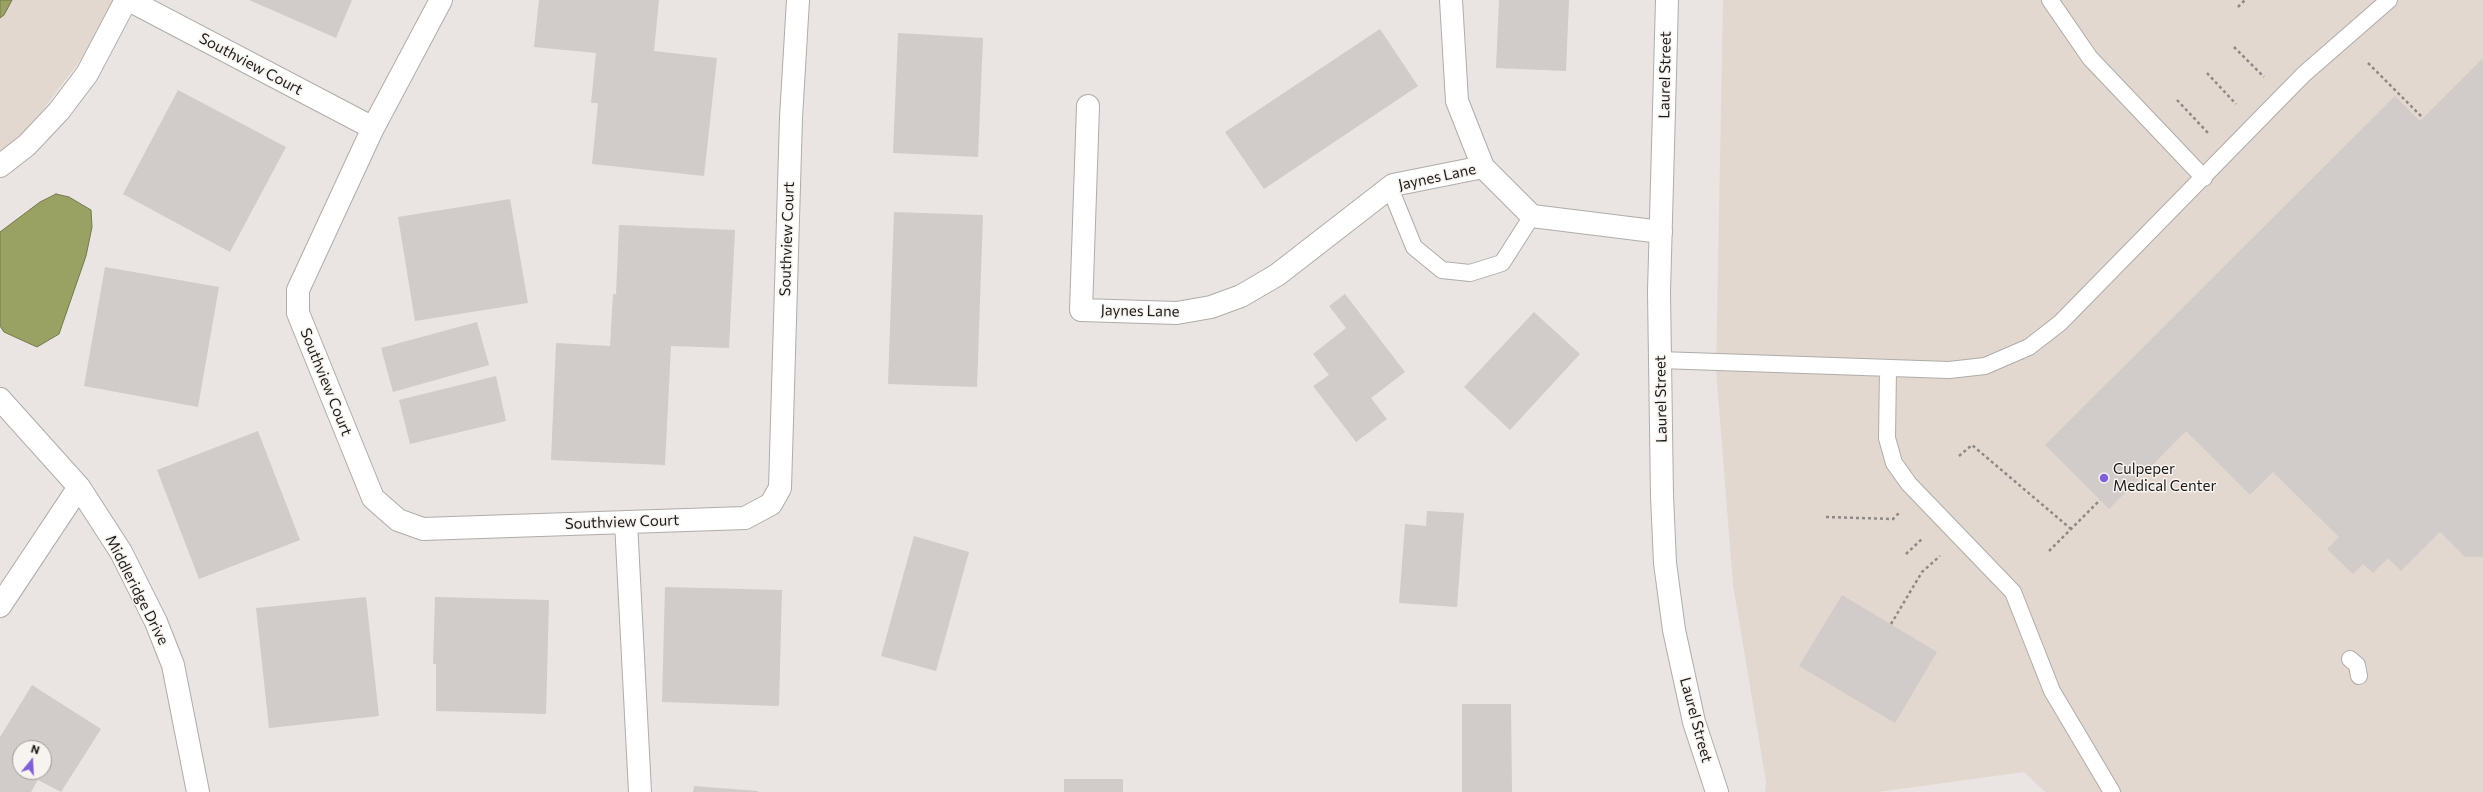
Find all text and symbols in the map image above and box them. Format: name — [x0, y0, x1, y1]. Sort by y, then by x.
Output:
street label: Southview Court — [196, 29, 306, 99]
street label: Laurel Street — [1655, 31, 1675, 119]
street label: Jaynes Lane — [1397, 160, 1477, 194]
street label: Southview Court — [776, 181, 798, 297]
street label: Jaynes Lane — [1100, 301, 1180, 321]
street label: Southview Court — [296, 325, 356, 439]
street label: Laurel Street — [1651, 355, 1671, 443]
place label: Culpeper Medical Center — [2113, 460, 2216, 495]
marker: Culpeper Medical Center — [2098, 472, 2110, 484]
street label: Southview Court — [564, 511, 680, 533]
street label: Middleridge Drive — [102, 532, 172, 648]
street label: Laurel Street — [1676, 675, 1716, 765]
north arrow — [12, 740, 52, 780]
text: N — [30, 742, 41, 757]

